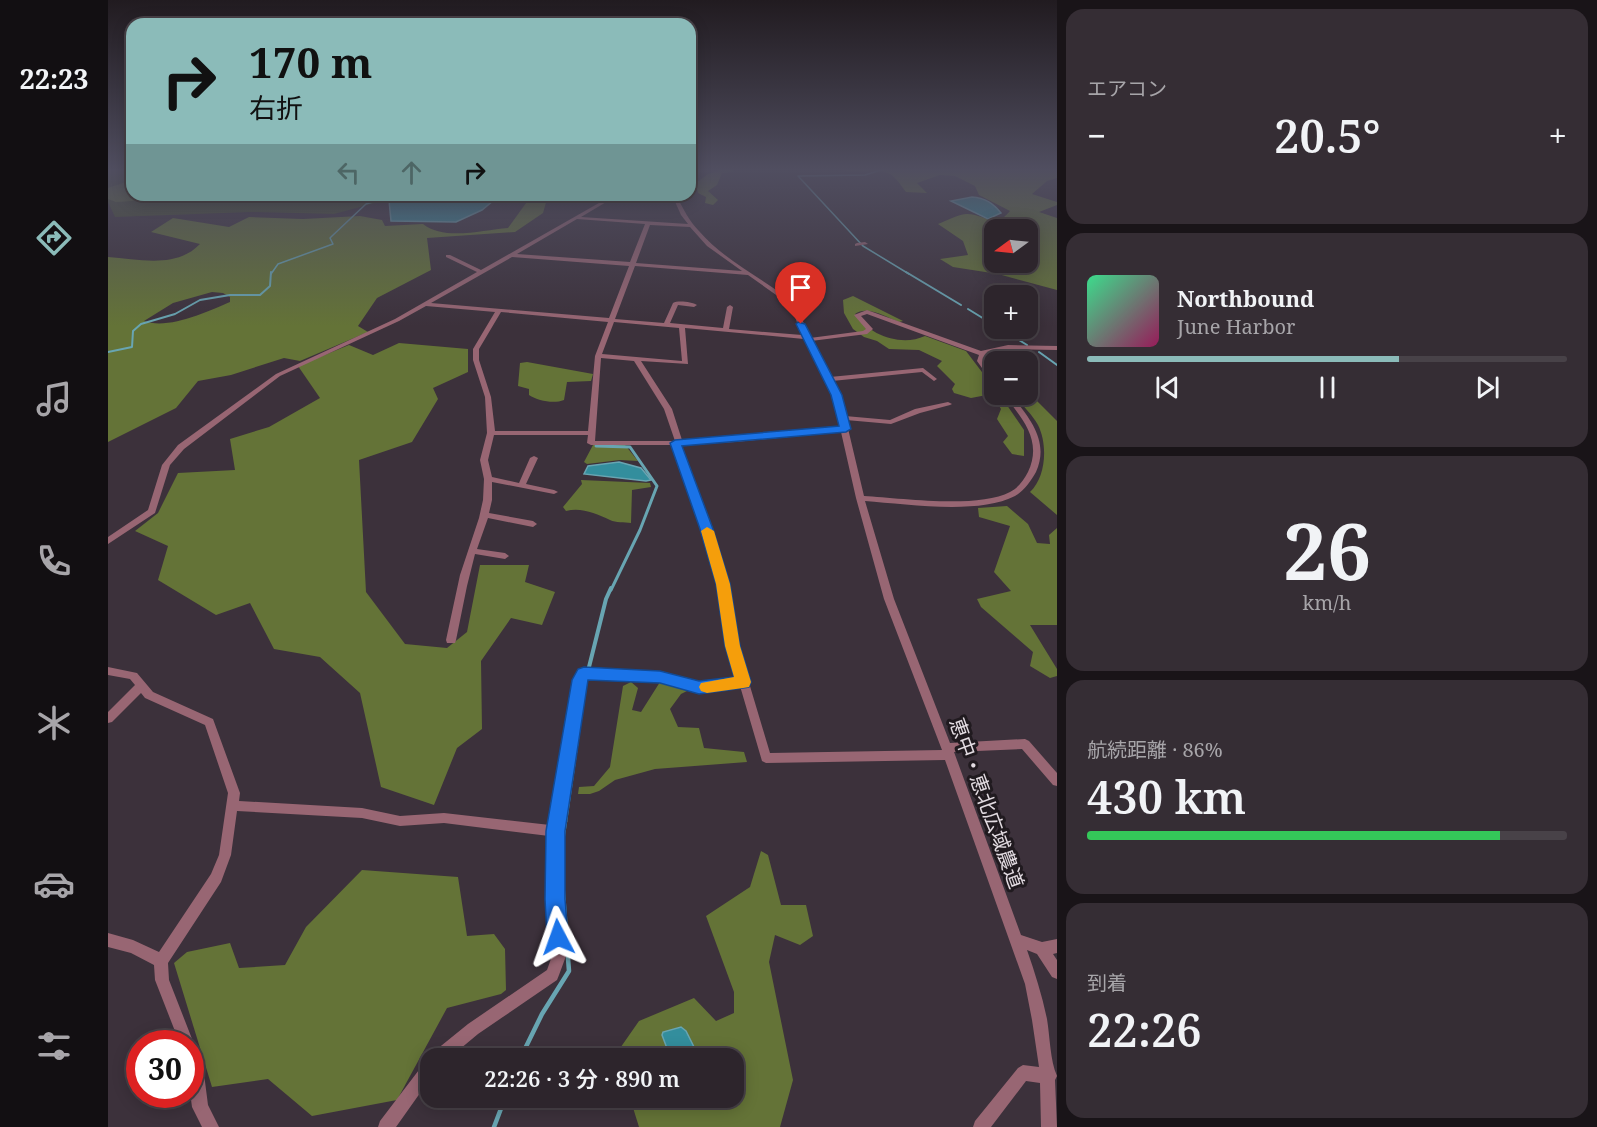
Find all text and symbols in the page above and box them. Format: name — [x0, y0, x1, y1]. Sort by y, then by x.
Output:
text: 170 m — [249, 33, 373, 90]
icon: right — [150, 42, 228, 120]
text: 22:23 — [19, 60, 89, 97]
text: エアコン — [1087, 75, 1167, 102]
text: 右折 — [249, 89, 303, 126]
text: 20.5° — [1274, 105, 1381, 166]
text: − — [1087, 113, 1106, 158]
text: + — [1549, 113, 1567, 158]
icon: left — [332, 156, 365, 189]
icon: ahead — [395, 156, 428, 189]
icon: right — [458, 156, 491, 189]
icon: directions — [33, 217, 75, 259]
north arrow — [984, 219, 1038, 273]
map controls — [984, 219, 1038, 405]
pin — [775, 262, 826, 324]
icon: arrive — [784, 271, 817, 304]
text: Northbound — [1177, 283, 1314, 313]
button: + — [984, 285, 1038, 339]
text: June Harbor — [1177, 313, 1295, 340]
button: − — [984, 351, 1038, 405]
icon: previous — [1151, 371, 1184, 404]
icon: pause — [1311, 371, 1344, 404]
icon: next — [1471, 371, 1504, 404]
icon: music — [33, 378, 75, 420]
text: 26 — [1283, 497, 1371, 603]
icon: phone — [33, 540, 75, 582]
text: km/h — [1302, 589, 1352, 616]
icon: climate — [33, 702, 75, 744]
street label: 恵中・恵北広域農道 — [944, 714, 1030, 892]
text: 航続距離 · 86% — [1087, 736, 1223, 763]
text: 430 km — [1087, 766, 1246, 827]
icon: car — [33, 863, 75, 905]
position arrow — [526, 905, 590, 969]
text: 到着 — [1087, 969, 1127, 996]
text: 22:26 — [1087, 999, 1202, 1060]
icon: filters — [33, 1025, 75, 1067]
speed limit sign: 30 — [126, 1030, 204, 1108]
text: 22:26 · 3 分 · 890 m — [484, 1063, 680, 1093]

